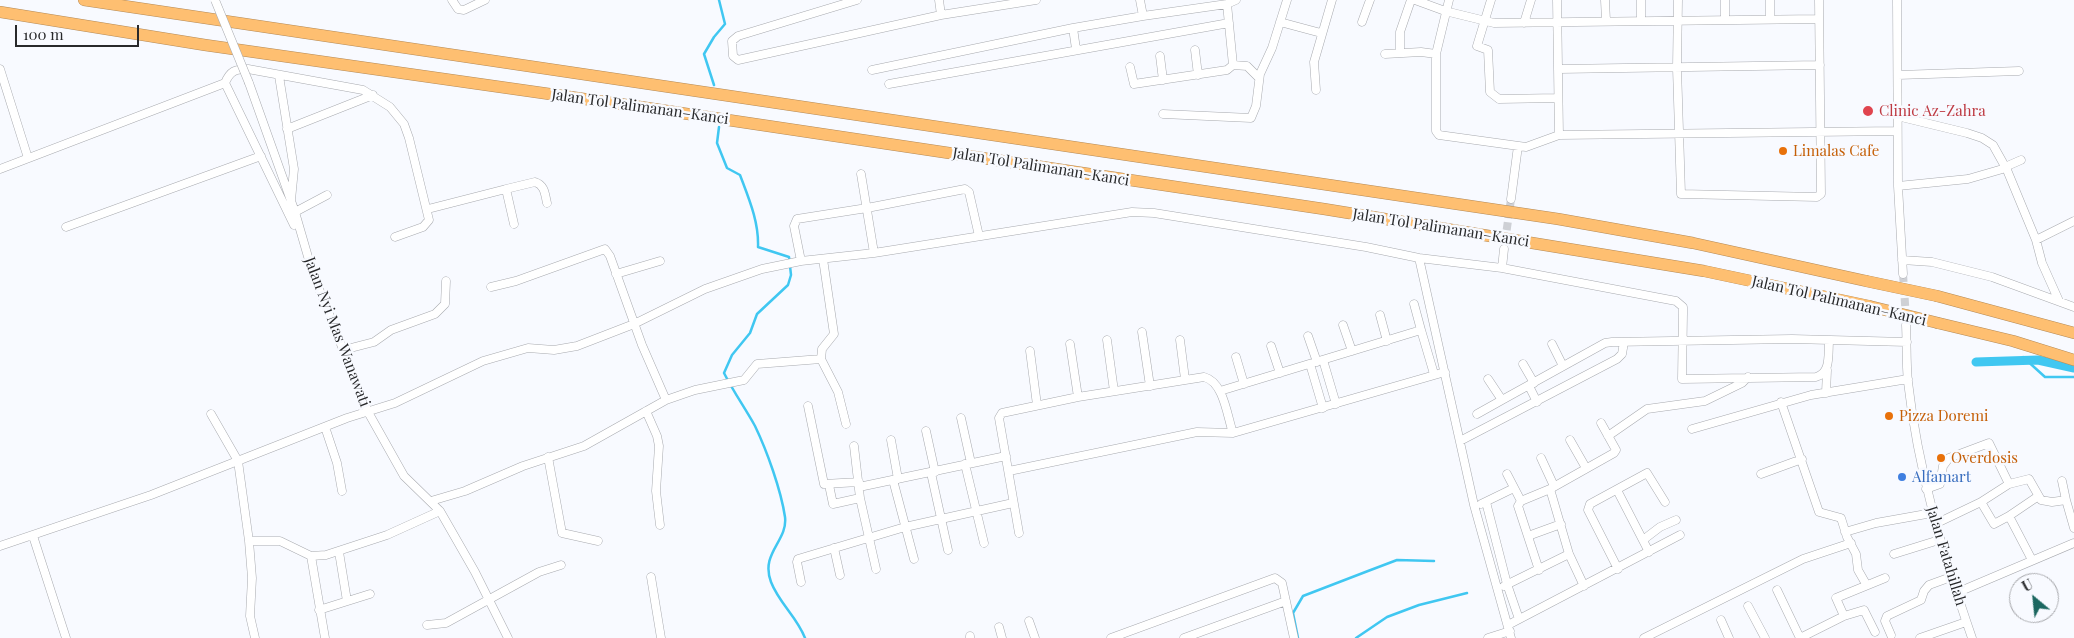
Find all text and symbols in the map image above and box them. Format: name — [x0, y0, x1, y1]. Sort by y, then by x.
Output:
scale bar — [18, 15, 141, 47]
text: 100 m — [23, 24, 64, 44]
street label: Jalan Tol Palimanan–Kanci — [550, 86, 730, 128]
place label: Clinic Az-Zahra — [1879, 102, 1986, 120]
marker: Clinic Az-Zahra — [1861, 104, 1875, 118]
place label: Limalas Cafe — [1793, 142, 1879, 160]
street label: Jalan Tol Palimanan–Kanci — [951, 144, 1131, 190]
marker: Limalas Cafe — [1777, 145, 1789, 157]
street label: Jalan Tol Palimanan–Kanci — [1351, 205, 1531, 251]
street label: Jalan Nyi Mas Wanawati — [300, 255, 374, 409]
street label: Jalan Tol Palimanan–Kanci — [1750, 272, 1928, 330]
place label: Pizza Doremi — [1899, 407, 1988, 425]
marker: Pizza Doremi — [1883, 410, 1895, 422]
place label: Overdosis — [1951, 449, 2018, 467]
marker: Overdosis — [1935, 452, 1947, 464]
place label: Alfamart — [1912, 468, 1971, 486]
marker: Alfamart — [1896, 471, 1908, 483]
street label: Jalan Fatahillah — [1922, 504, 1970, 608]
north arrow — [2009, 573, 2059, 623]
text: U — [2018, 575, 2036, 596]

